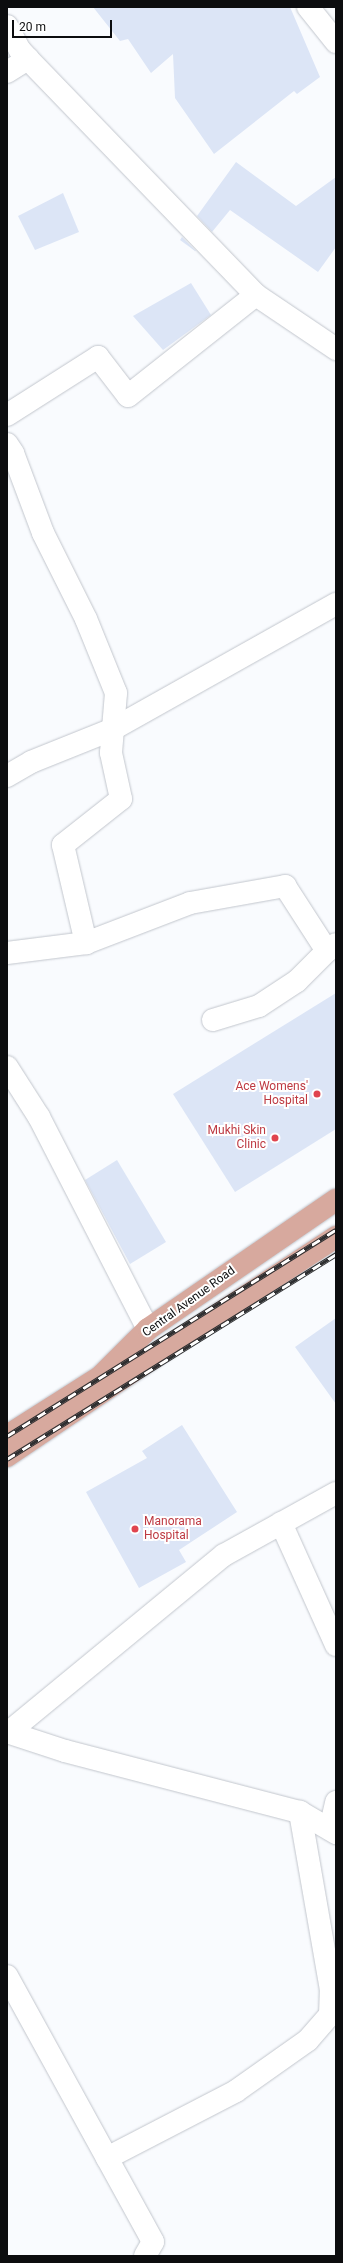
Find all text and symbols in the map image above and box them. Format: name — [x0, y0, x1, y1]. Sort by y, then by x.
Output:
scale bar — [14, 12, 114, 38]
text: 20 m — [19, 20, 46, 34]
place label: Ace Womens' Hospital — [235, 1080, 308, 1108]
marker: Ace Womens' Hospital — [311, 1088, 323, 1100]
place label: Mukhi Skin Clinic — [208, 1124, 266, 1152]
marker: Mukhi Skin Clinic — [269, 1132, 281, 1144]
street label: Central Avenue Road — [140, 1264, 238, 1340]
place label: Manorama Hospital — [144, 1515, 202, 1543]
marker: Manorama Hospital — [129, 1523, 141, 1535]

